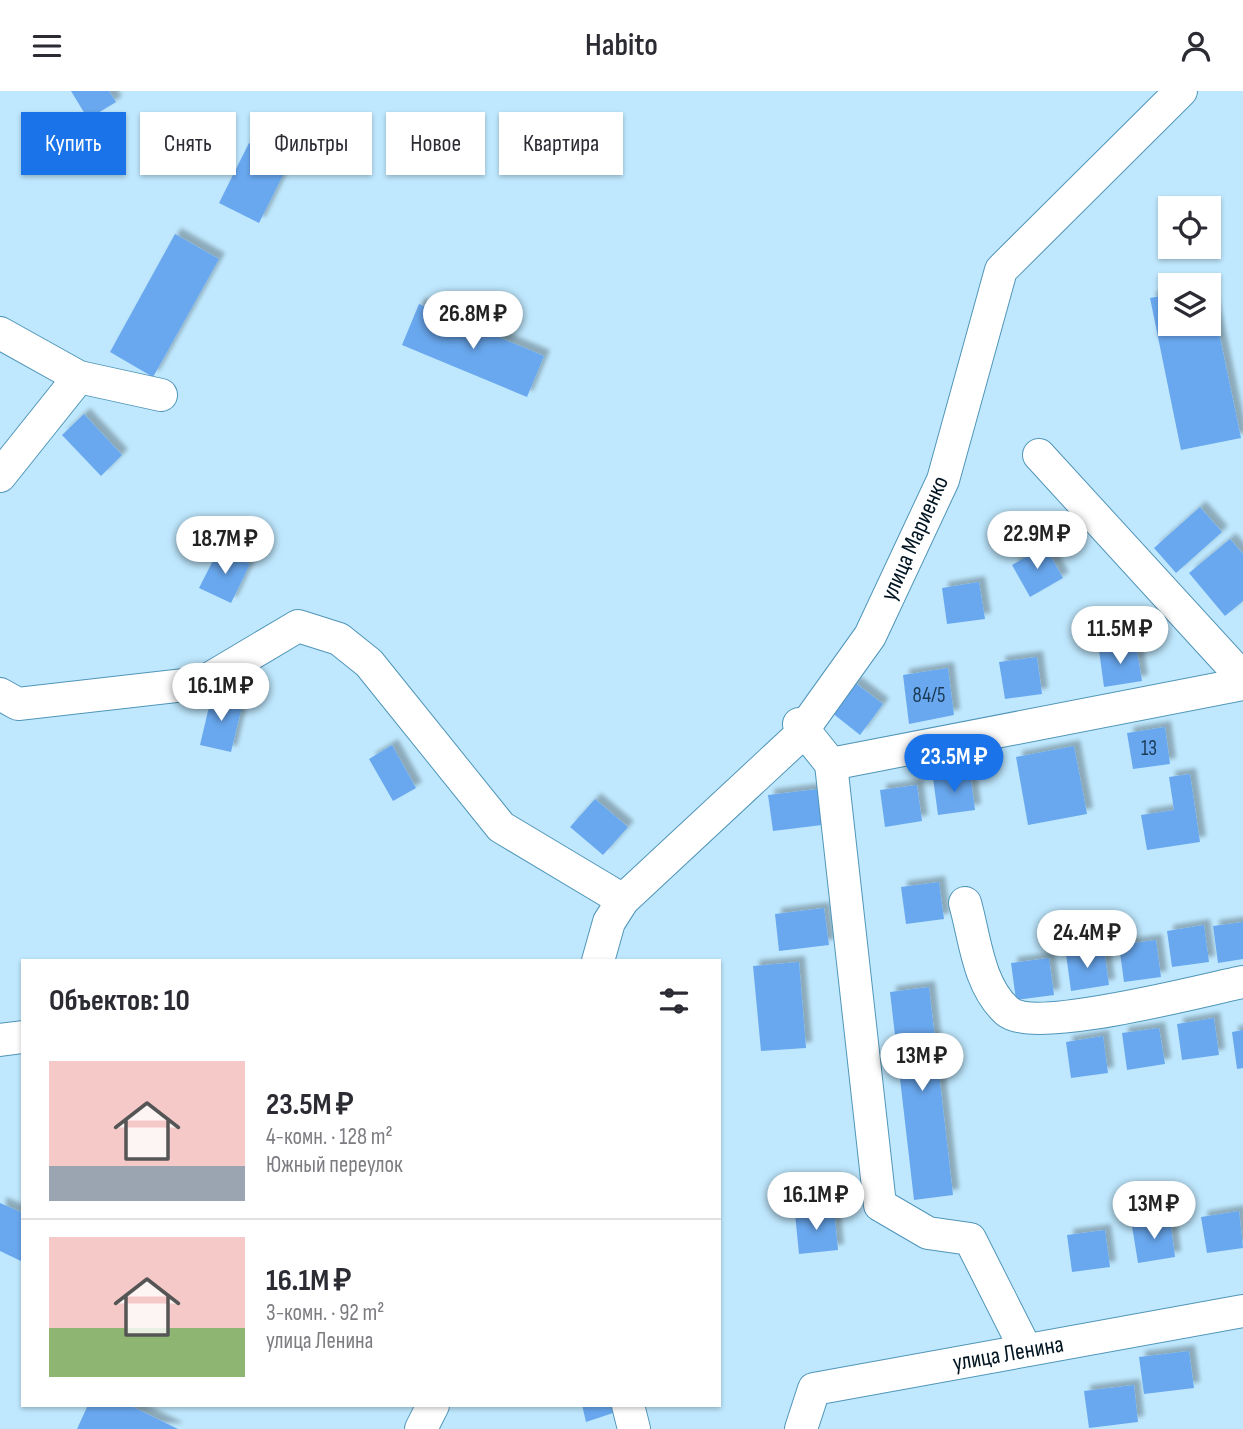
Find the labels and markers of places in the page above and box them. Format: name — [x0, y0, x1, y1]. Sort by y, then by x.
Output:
pin: 26.8M ₽ — [408, 292, 538, 351]
pin: 22.9M ₽ — [972, 511, 1102, 571]
pin: 18.7M ₽ — [160, 517, 290, 576]
pin: 11.5M ₽ — [1055, 607, 1185, 666]
pin: 16.1M ₽ — [156, 663, 286, 723]
pin: 23.5M ₽ — [889, 735, 1019, 794]
pin: 24.4M ₽ — [1022, 911, 1152, 970]
pin: 13M ₽ — [873, 1033, 971, 1093]
pin: 16.1M ₽ — [751, 1173, 881, 1232]
pin: 13M ₽ — [1105, 1181, 1203, 1241]

